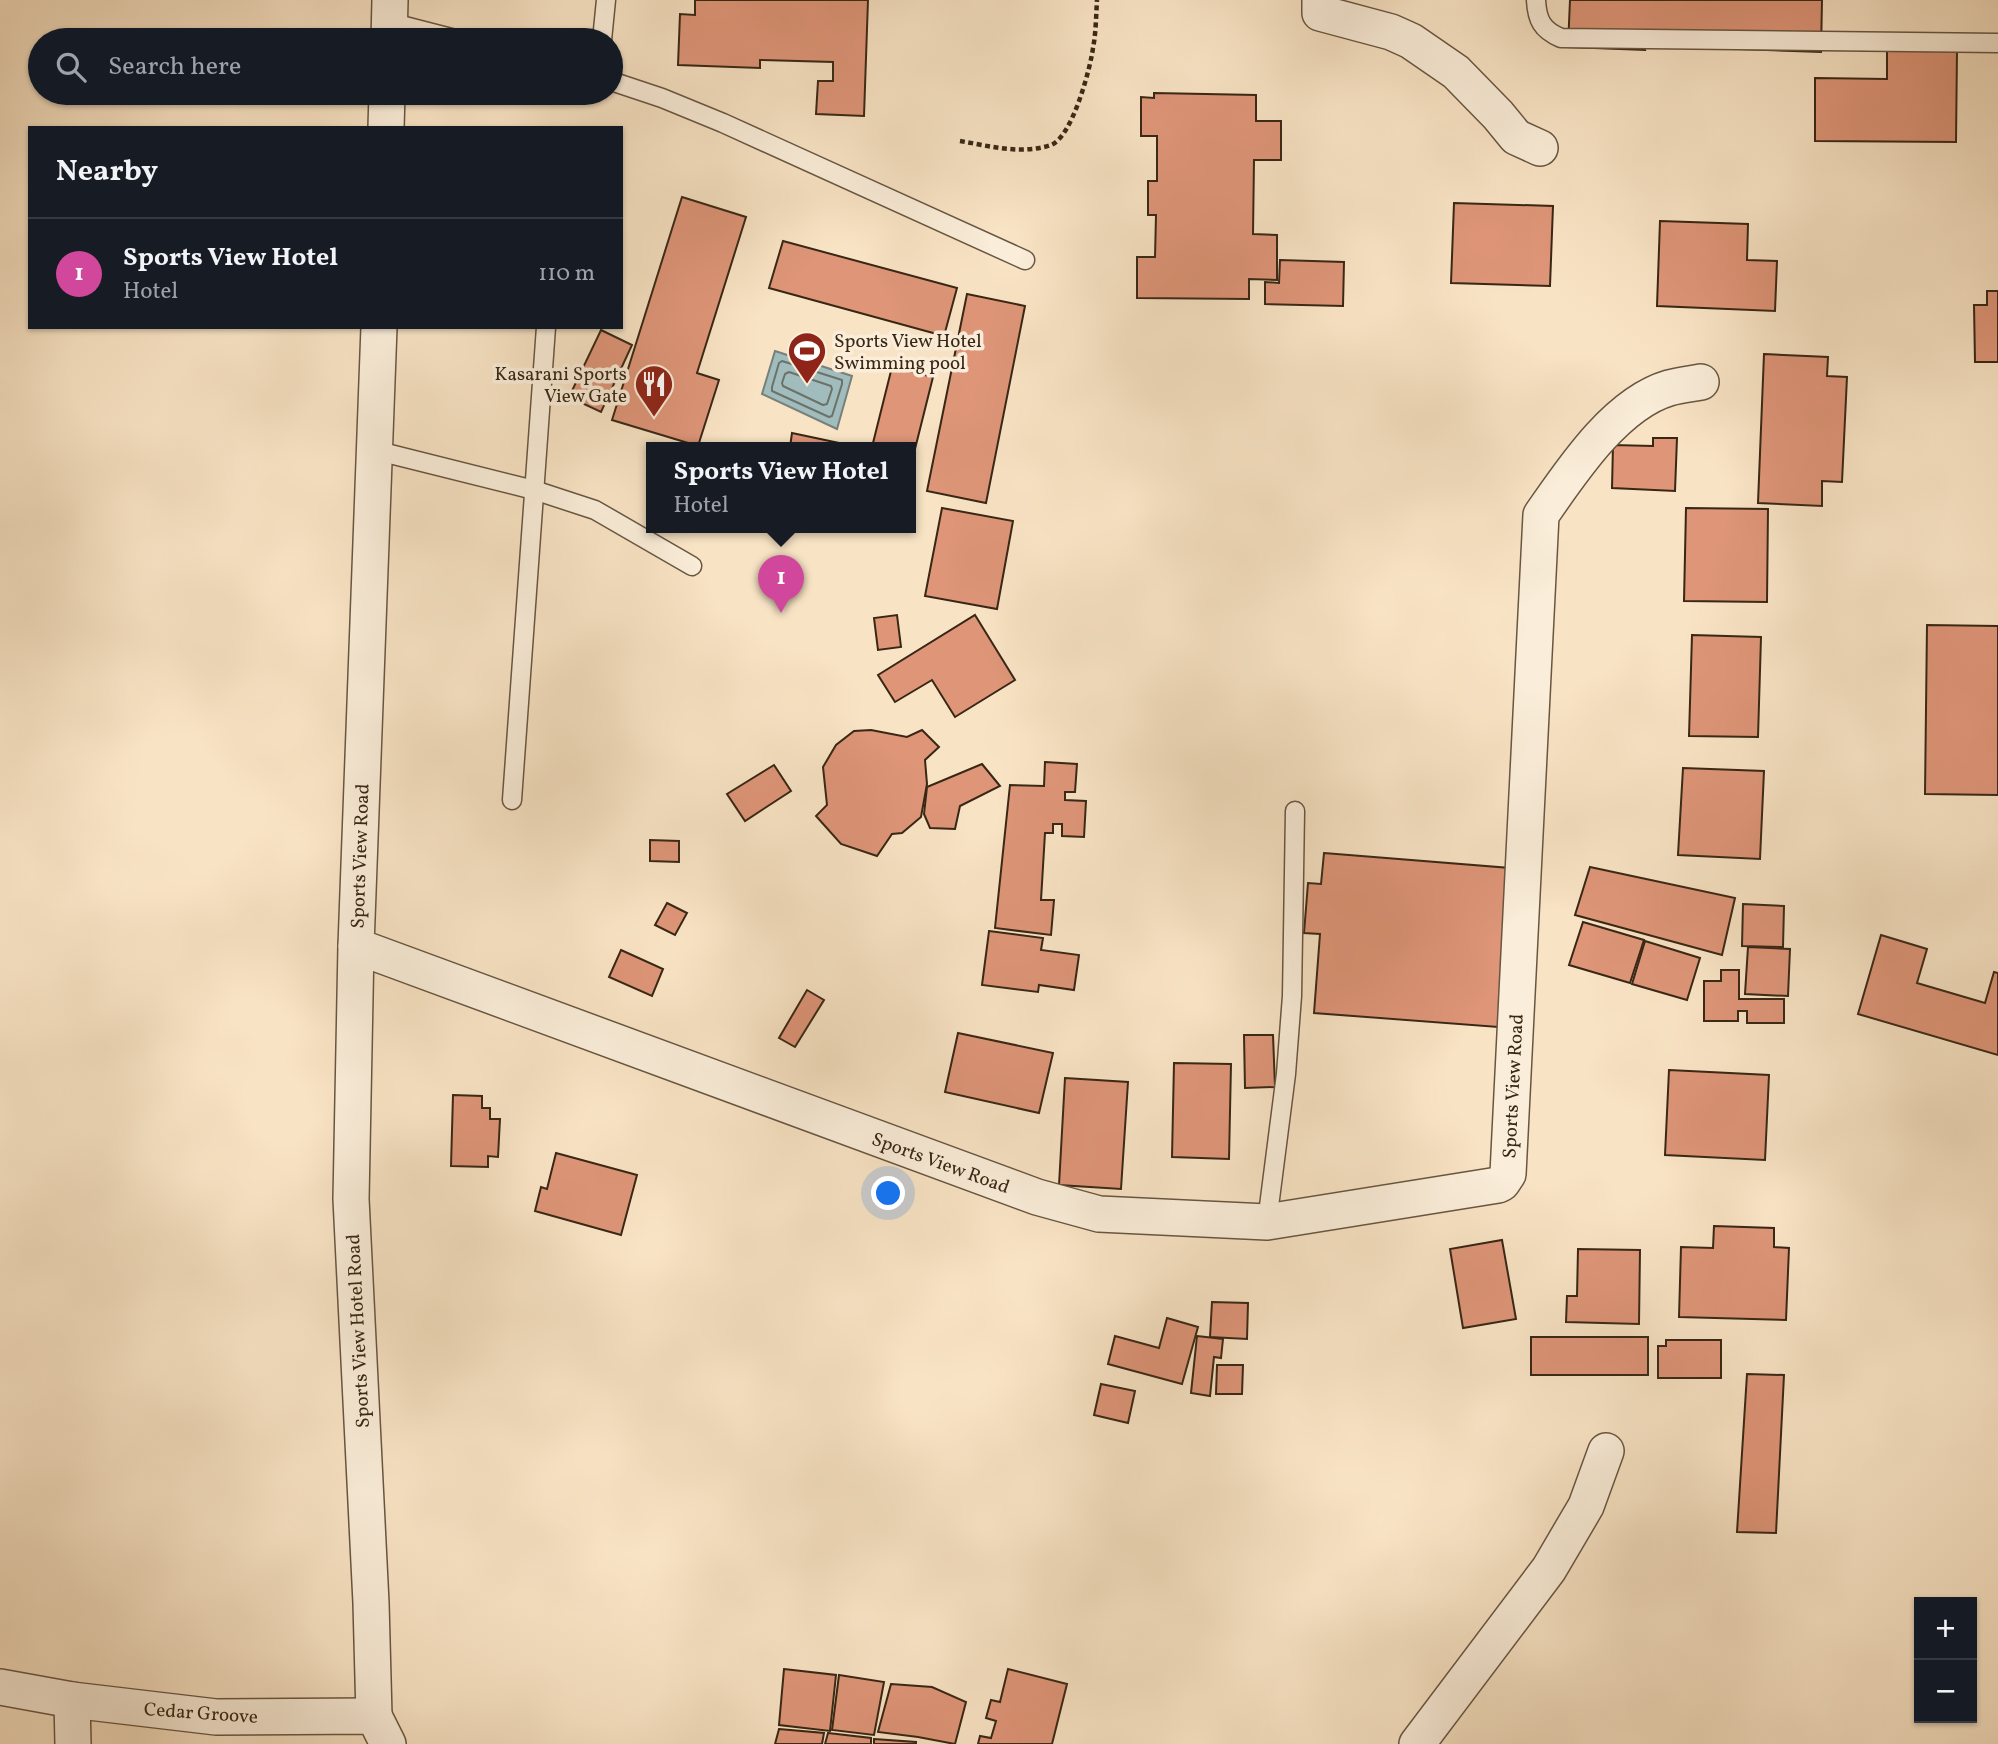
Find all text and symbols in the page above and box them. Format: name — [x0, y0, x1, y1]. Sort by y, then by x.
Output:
search box — [28, 28, 623, 105]
icon: search — [52, 48, 90, 86]
text: Search here — [108, 49, 241, 85]
text: Nearby — [56, 151, 158, 193]
text: Sports View Hotel — [123, 240, 338, 276]
text: 1 — [74, 258, 84, 290]
text: 110 m — [538, 258, 595, 290]
text: Hotel — [123, 276, 178, 308]
place label: Sports View Hotel Swimming pool — [834, 329, 982, 377]
sports icon: Sports View Hotel Swimming pool — [786, 330, 828, 385]
place label: Kasarani Sports View Gate — [495, 362, 627, 410]
restaurant icon: Kasarani Sports View Gate — [633, 363, 675, 418]
popup — [646, 442, 916, 533]
text: Sports View Hotel — [673, 454, 889, 490]
text: Hotel — [673, 490, 729, 522]
pin: 1 — [758, 555, 804, 613]
street label: Sports View Road — [345, 783, 377, 929]
street label: Sports View Road — [1497, 1013, 1531, 1159]
street label: Sports View Road — [868, 1127, 1013, 1201]
your location — [871, 1176, 905, 1210]
street label: Sports View Hotel Road — [341, 1233, 377, 1429]
map controls — [1914, 1597, 1977, 1723]
button: + — [1914, 1597, 1977, 1660]
button: − — [1914, 1660, 1977, 1723]
street label: Cedar Groove — [143, 1697, 259, 1731]

